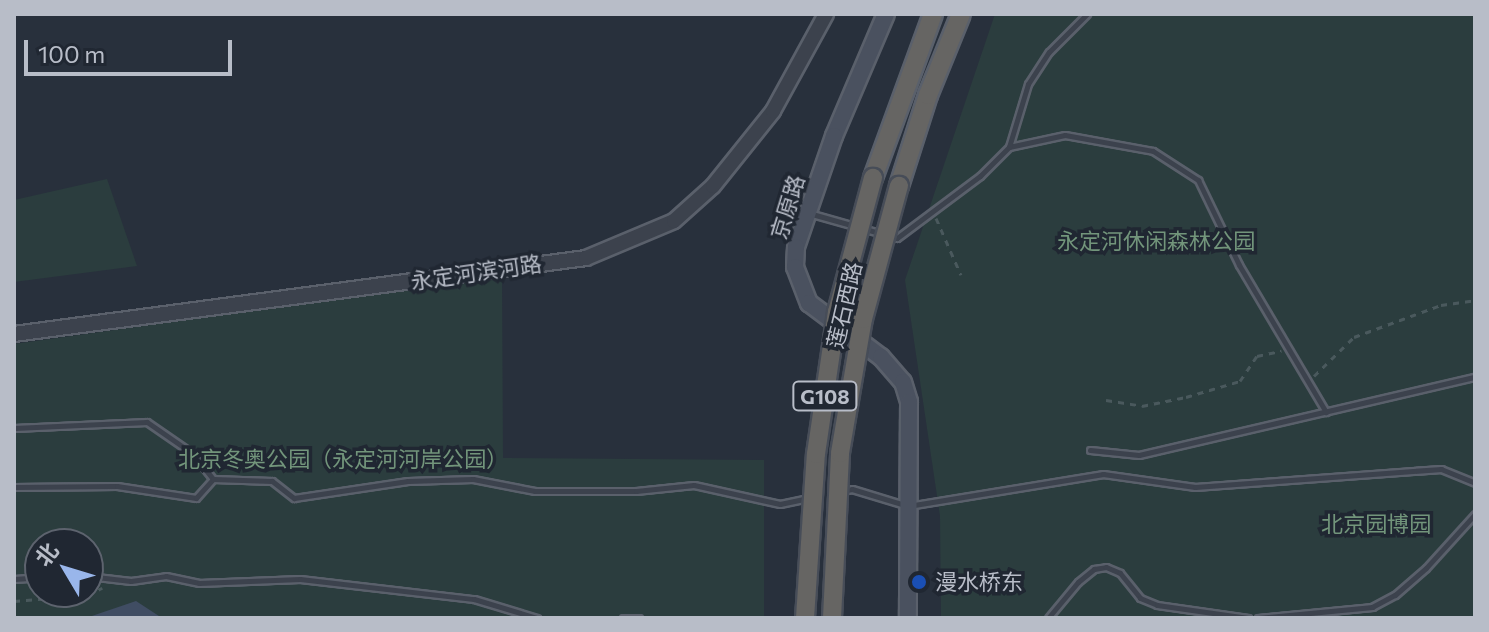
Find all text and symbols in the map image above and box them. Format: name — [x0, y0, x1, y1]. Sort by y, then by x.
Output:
scale bar — [28, 24, 236, 74]
text: 100 m — [38, 39, 105, 68]
street label: 京原路 — [765, 172, 809, 242]
park label: 永定河休闲森林公园 — [1057, 228, 1255, 254]
street label: 永定河滨河路 — [409, 250, 543, 294]
street label: 莲石西路 — [821, 259, 867, 351]
road number: G108 — [791, 380, 859, 412]
park label: 北京冬奥公园（永定河河岸公园） — [178, 446, 508, 472]
park label: 北京园博园 — [1321, 511, 1431, 537]
north arrow — [24, 528, 104, 608]
text: 北 — [29, 537, 64, 571]
place label: 漫水桥东 — [935, 569, 1023, 595]
marker: 漫水桥东 — [910, 573, 928, 591]

